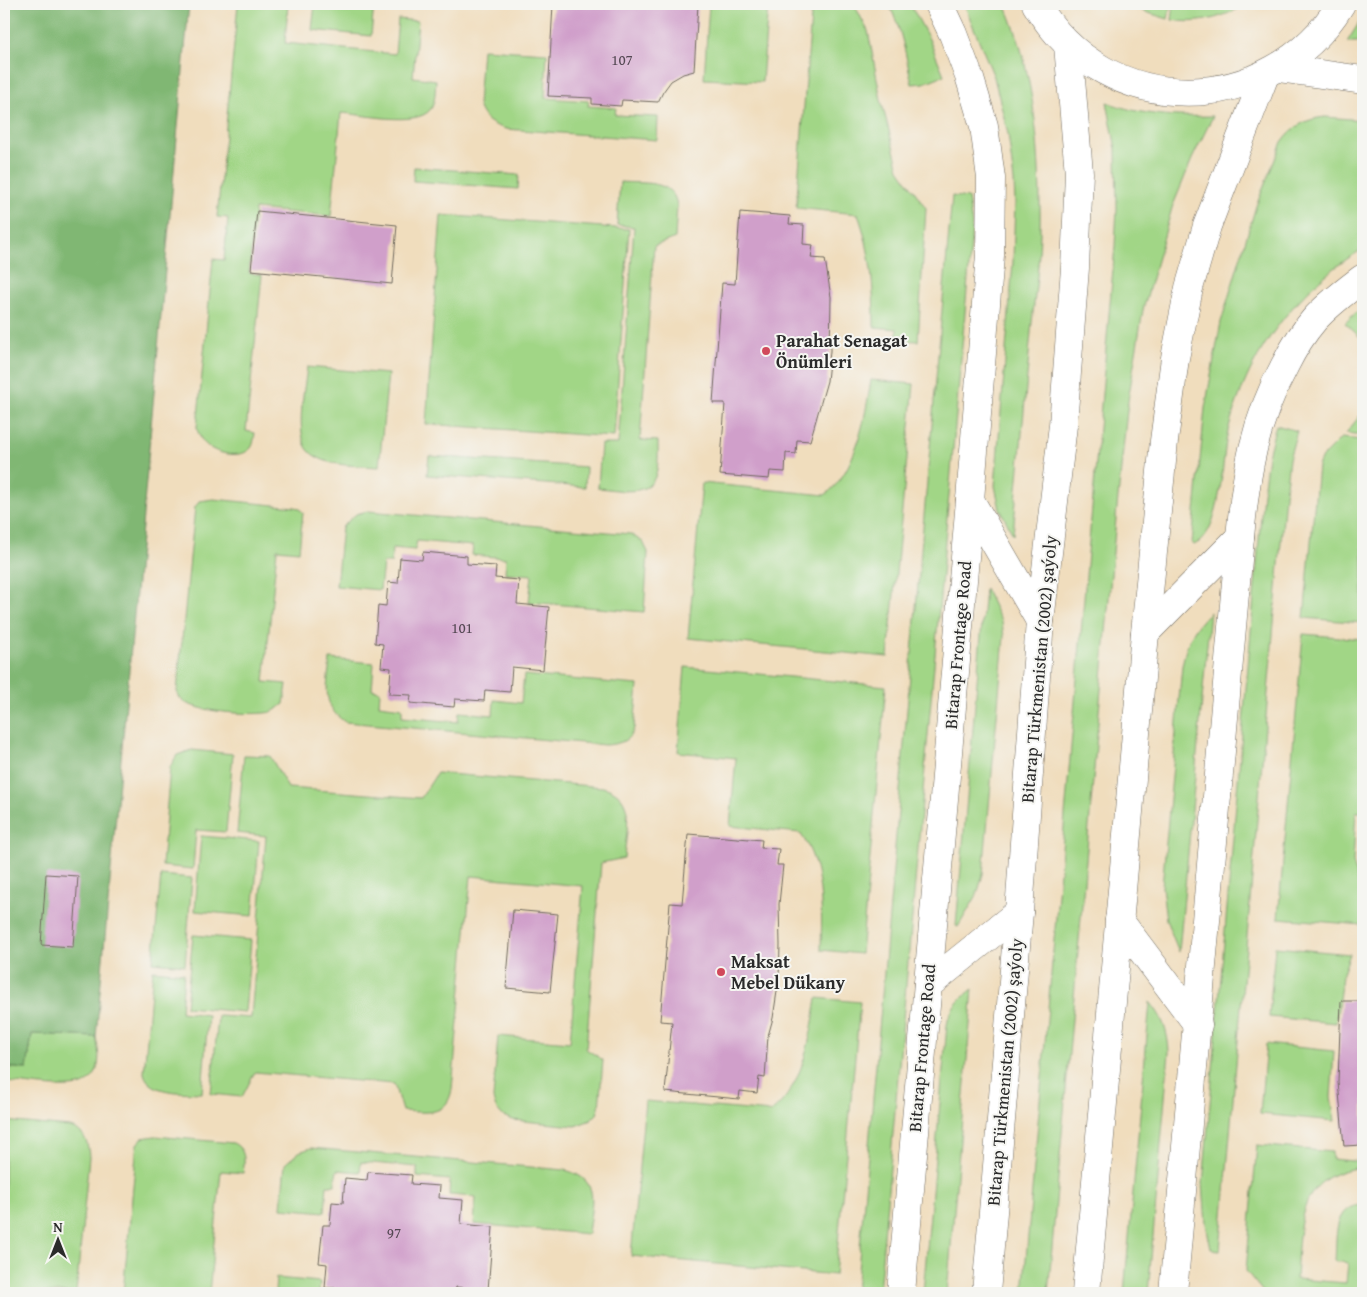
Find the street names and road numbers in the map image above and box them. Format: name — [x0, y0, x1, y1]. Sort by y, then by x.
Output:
street label: Bitarap Türkmenistan (2002) şaýoly — [1013, 534, 1064, 804]
street label: Bitarap Frontage Road — [937, 559, 978, 730]
street label: Bitarap Türkmenistan (2002) şaýoly — [979, 937, 1030, 1207]
street label: Bitarap Frontage Road — [901, 962, 942, 1133]

